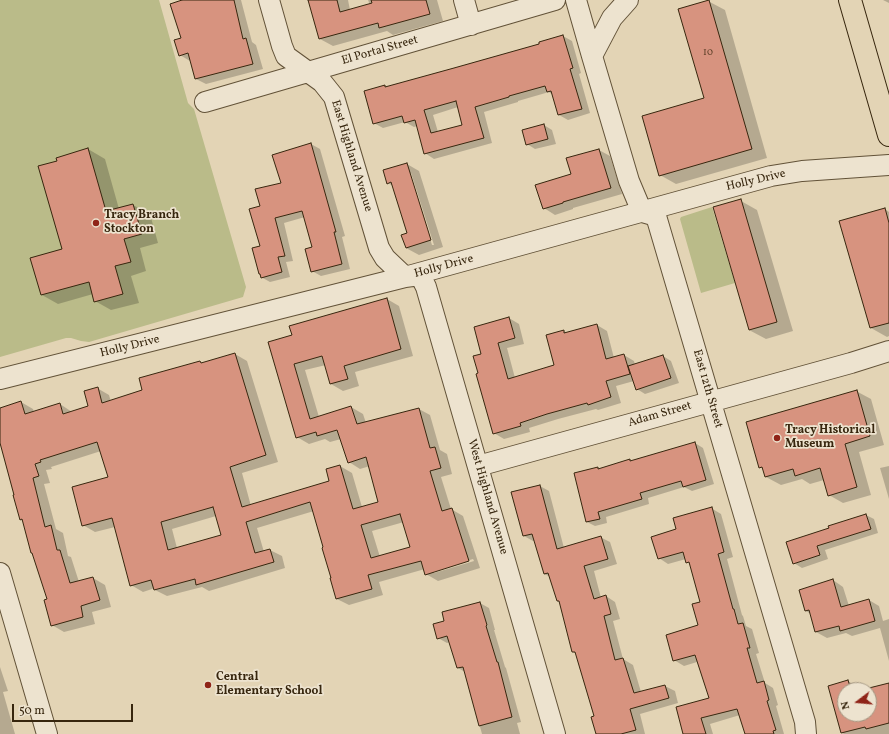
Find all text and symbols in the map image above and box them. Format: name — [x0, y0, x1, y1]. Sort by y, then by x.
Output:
street label: El Portal Street — [340, 33, 420, 69]
house number: 10 — [703, 47, 713, 59]
street label: East Highland Avenue — [327, 98, 375, 214]
street label: Holly Drive — [725, 167, 787, 195]
place label: Tracy Branch Stockton — [104, 209, 179, 237]
marker: Tracy Branch Stockton — [91, 218, 101, 228]
street label: Holly Drive — [413, 252, 475, 282]
street label: Holly Drive — [99, 333, 161, 361]
street label: East 12th Street — [689, 348, 725, 430]
street label: Adam Street — [627, 399, 693, 431]
place label: Tracy Historical Museum — [785, 424, 875, 452]
marker: Tracy Historical Museum — [772, 433, 782, 443]
street label: West Highland Avenue — [464, 438, 510, 556]
place label: Central Elementary School — [216, 671, 323, 699]
marker: Central Elementary School — [203, 680, 213, 690]
north arrow — [837, 682, 877, 722]
scale bar — [14, 696, 135, 722]
text: N — [838, 699, 854, 711]
text: 50 m — [19, 703, 45, 719]

